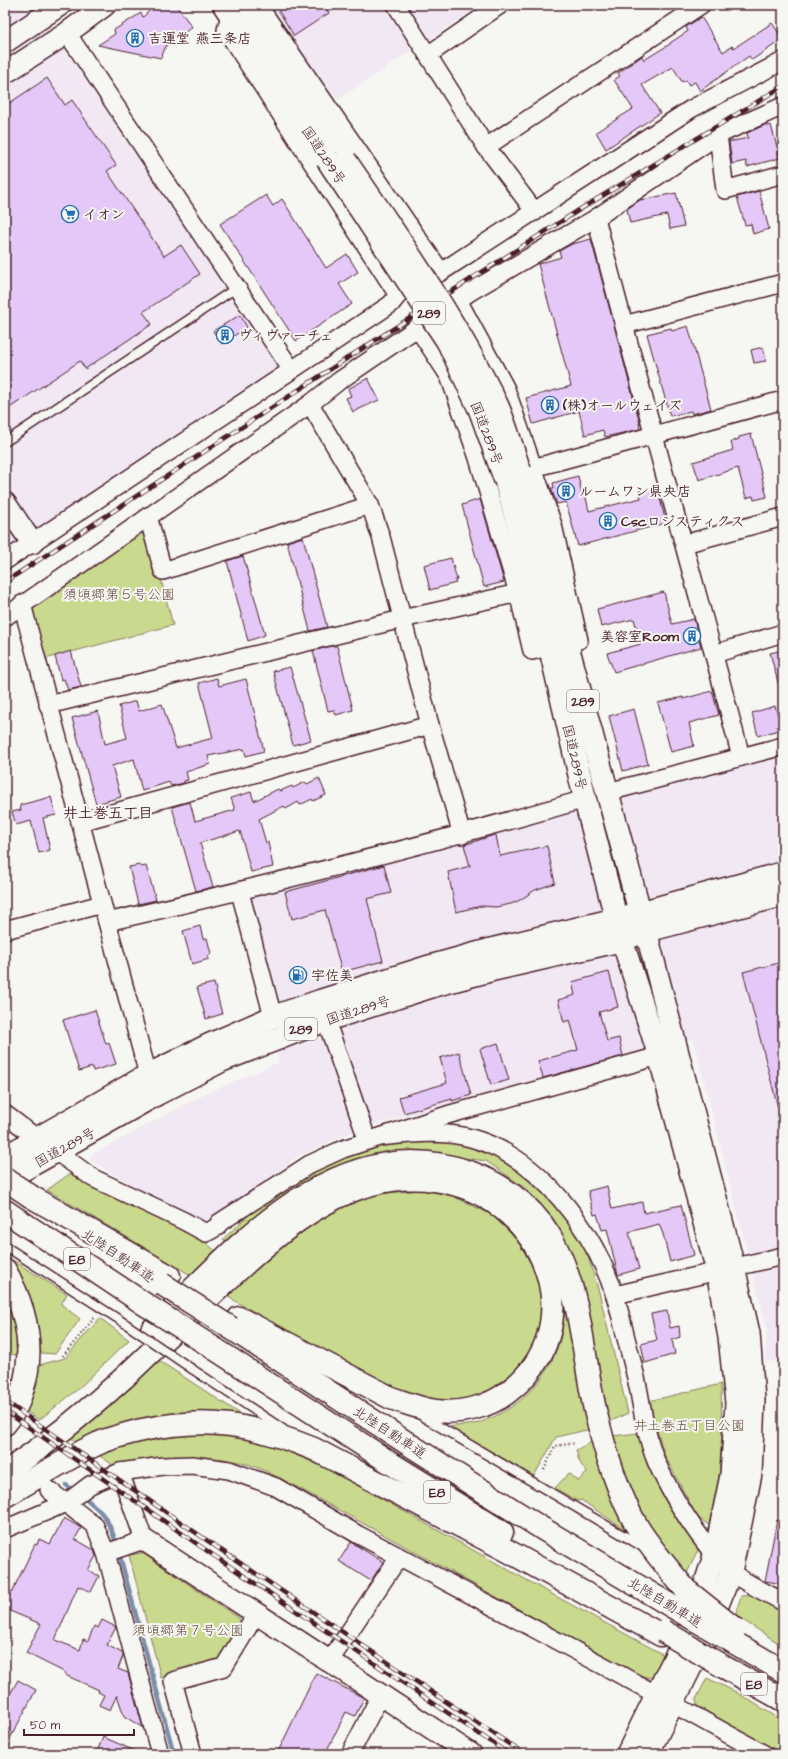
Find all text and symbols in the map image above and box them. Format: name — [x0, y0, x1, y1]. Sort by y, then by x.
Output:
building icon: 吉運堂 燕三条店 — [125, 28, 145, 48]
place label: 吉運堂 燕三条店 — [148, 29, 252, 49]
street label: 国道289号 — [296, 122, 350, 189]
supermarket icon: イオン — [60, 204, 80, 224]
place label: イオン — [83, 205, 125, 225]
road number: 289 — [413, 302, 445, 324]
building icon: ヴィヴァーチェ — [215, 325, 235, 345]
place label: ヴィヴァーチェ — [238, 326, 333, 346]
building icon: (株)オールウェイズ — [540, 395, 560, 415]
place label: (株)オールウェイズ — [562, 396, 682, 416]
street label: 国道289号 — [465, 398, 507, 468]
building icon: ルームワン県央店 — [556, 481, 576, 501]
place label: ルームワン県央店 — [579, 482, 691, 502]
building icon: Cscロジスティクス — [598, 511, 618, 531]
place label: Cscロジスティクス — [621, 512, 744, 532]
park label: 須頃郷第５号公園 — [63, 585, 175, 605]
building icon: 美容室Room — [682, 626, 702, 646]
place label: 美容室Room — [600, 627, 680, 647]
road number: 289 — [567, 690, 599, 712]
street label: 国道289号 — [557, 722, 591, 792]
district label: 井土巻五丁目 — [63, 803, 153, 824]
fuel station icon: 宇佐美 — [288, 965, 308, 985]
place label: 宇佐美 — [311, 966, 353, 986]
street label: 国道289号 — [323, 991, 393, 1031]
road number: 289 — [285, 1018, 317, 1040]
street label: 国道289号 — [31, 1123, 100, 1173]
street label: 北陸自動車道 — [77, 1224, 158, 1288]
road number: E8 — [64, 1248, 90, 1270]
street label: 北陸自動車道 — [349, 1402, 430, 1464]
park label: 井土巻五丁目公園 — [633, 1416, 745, 1436]
road number: E8 — [424, 1481, 450, 1503]
street label: 北陸自動車道 — [623, 1573, 706, 1633]
park label: 須頃郷第７号公園 — [132, 1621, 244, 1641]
road number: E8 — [741, 1673, 767, 1695]
scale bar — [24, 1711, 134, 1737]
text: 50 m — [30, 1717, 61, 1734]

